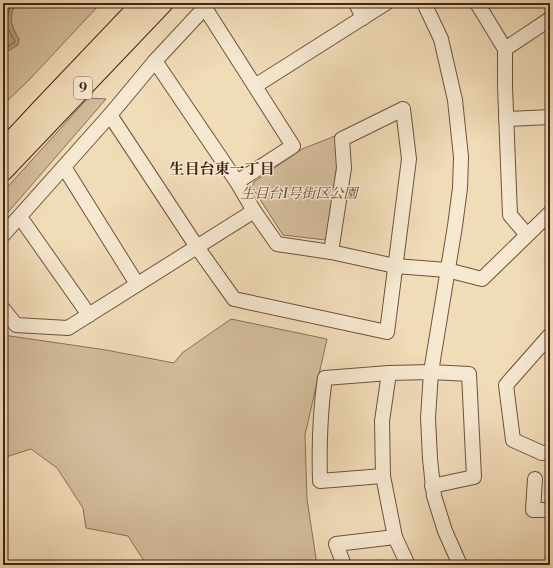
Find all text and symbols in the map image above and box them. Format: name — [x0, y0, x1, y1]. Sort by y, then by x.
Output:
road number: 9 — [74, 77, 92, 99]
district label: 生目台東一丁目 — [169, 160, 275, 179]
park label: 生目台1号街区公園 — [240, 185, 360, 203]

